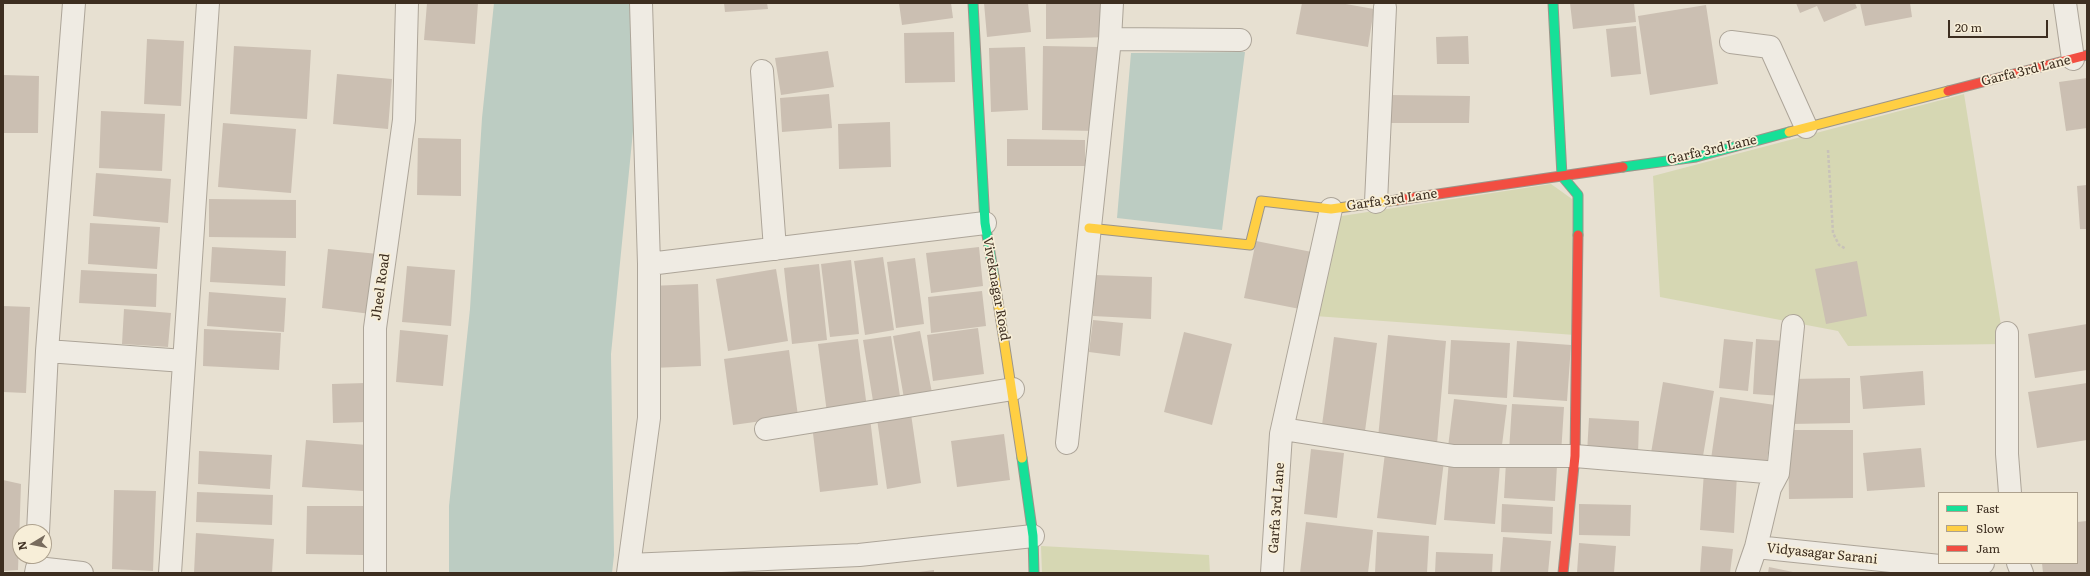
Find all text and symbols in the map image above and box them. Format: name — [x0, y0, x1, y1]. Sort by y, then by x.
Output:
scale bar — [1950, 12, 2050, 38]
text: 20 m — [1955, 18, 1982, 36]
street label: Garfa 3rd Lane — [1980, 52, 2072, 90]
street label: Garfa 3rd Lane — [1666, 132, 1758, 168]
street label: Garfa 3rd Lane — [1346, 186, 1438, 214]
street label: Viveknagar Road — [979, 236, 1013, 342]
street label: Jheel Road — [369, 252, 393, 322]
street label: Garfa 3rd Lane — [1266, 462, 1288, 554]
legend — [1938, 492, 2078, 564]
text: Fast — [1976, 499, 1999, 517]
text: Slow — [1976, 519, 2004, 537]
north arrow — [12, 524, 52, 564]
text: Jam — [1976, 539, 2000, 557]
text: N — [12, 540, 30, 552]
street label: Vidyasagar Sarani — [1766, 540, 1878, 568]

